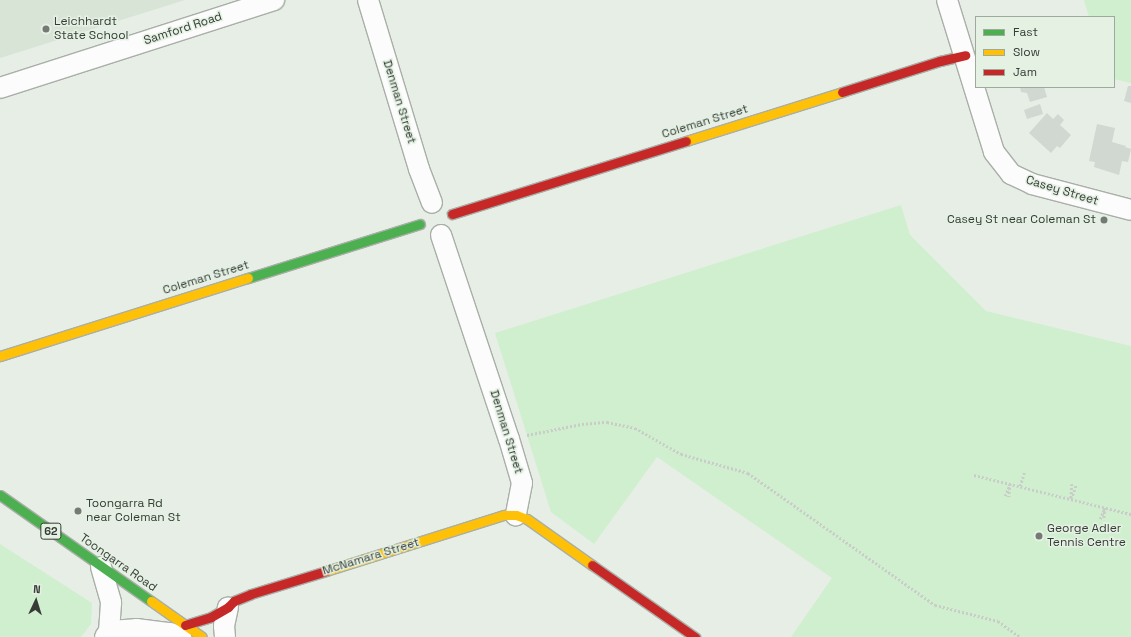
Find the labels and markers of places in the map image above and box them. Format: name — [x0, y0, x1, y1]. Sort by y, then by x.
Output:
place label: Leichhardt State School — [54, 15, 129, 43]
marker: Leichhardt State School — [41, 24, 51, 34]
place label: Casey St near Coleman St — [947, 213, 1096, 227]
marker: Casey St near Coleman St — [1099, 215, 1109, 225]
place label: Toongarra Rd near Coleman St — [86, 497, 181, 525]
marker: Toongarra Rd near Coleman St — [73, 506, 83, 516]
place label: George Adler Tennis Centre — [1047, 522, 1126, 550]
marker: George Adler Tennis Centre — [1034, 531, 1044, 541]

